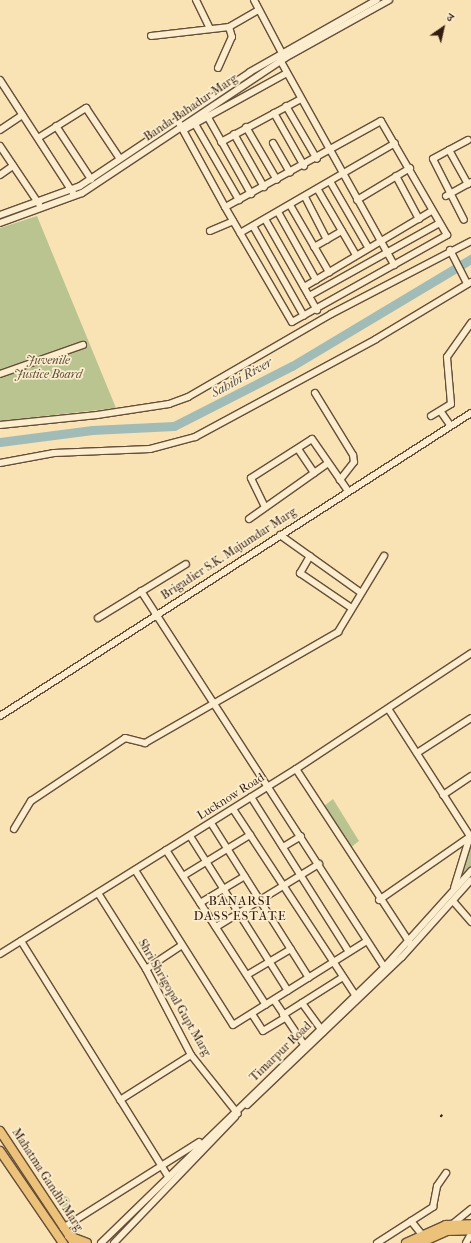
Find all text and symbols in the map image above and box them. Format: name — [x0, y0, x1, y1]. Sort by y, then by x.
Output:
north arrow — [423, 8, 463, 48]
text: उ — [444, 11, 456, 25]
street label: Banda Bahadur Marg — [142, 71, 240, 145]
park label: Juvenile Justice Board — [14, 354, 82, 382]
water label: Sahibi River — [209, 355, 275, 401]
street label: Brigadier S.K. Majumdar Marg — [159, 505, 299, 603]
street label: Lucknow Road — [195, 771, 267, 823]
district label: BANARSI DASS ESTATE — [193, 894, 287, 925]
street label: Shri Shrigopal Gupt Marg — [135, 937, 213, 1059]
street label: Timarpur Road — [247, 1019, 315, 1085]
street label: Mahatma Gandhi Marg — [8, 1126, 86, 1234]

